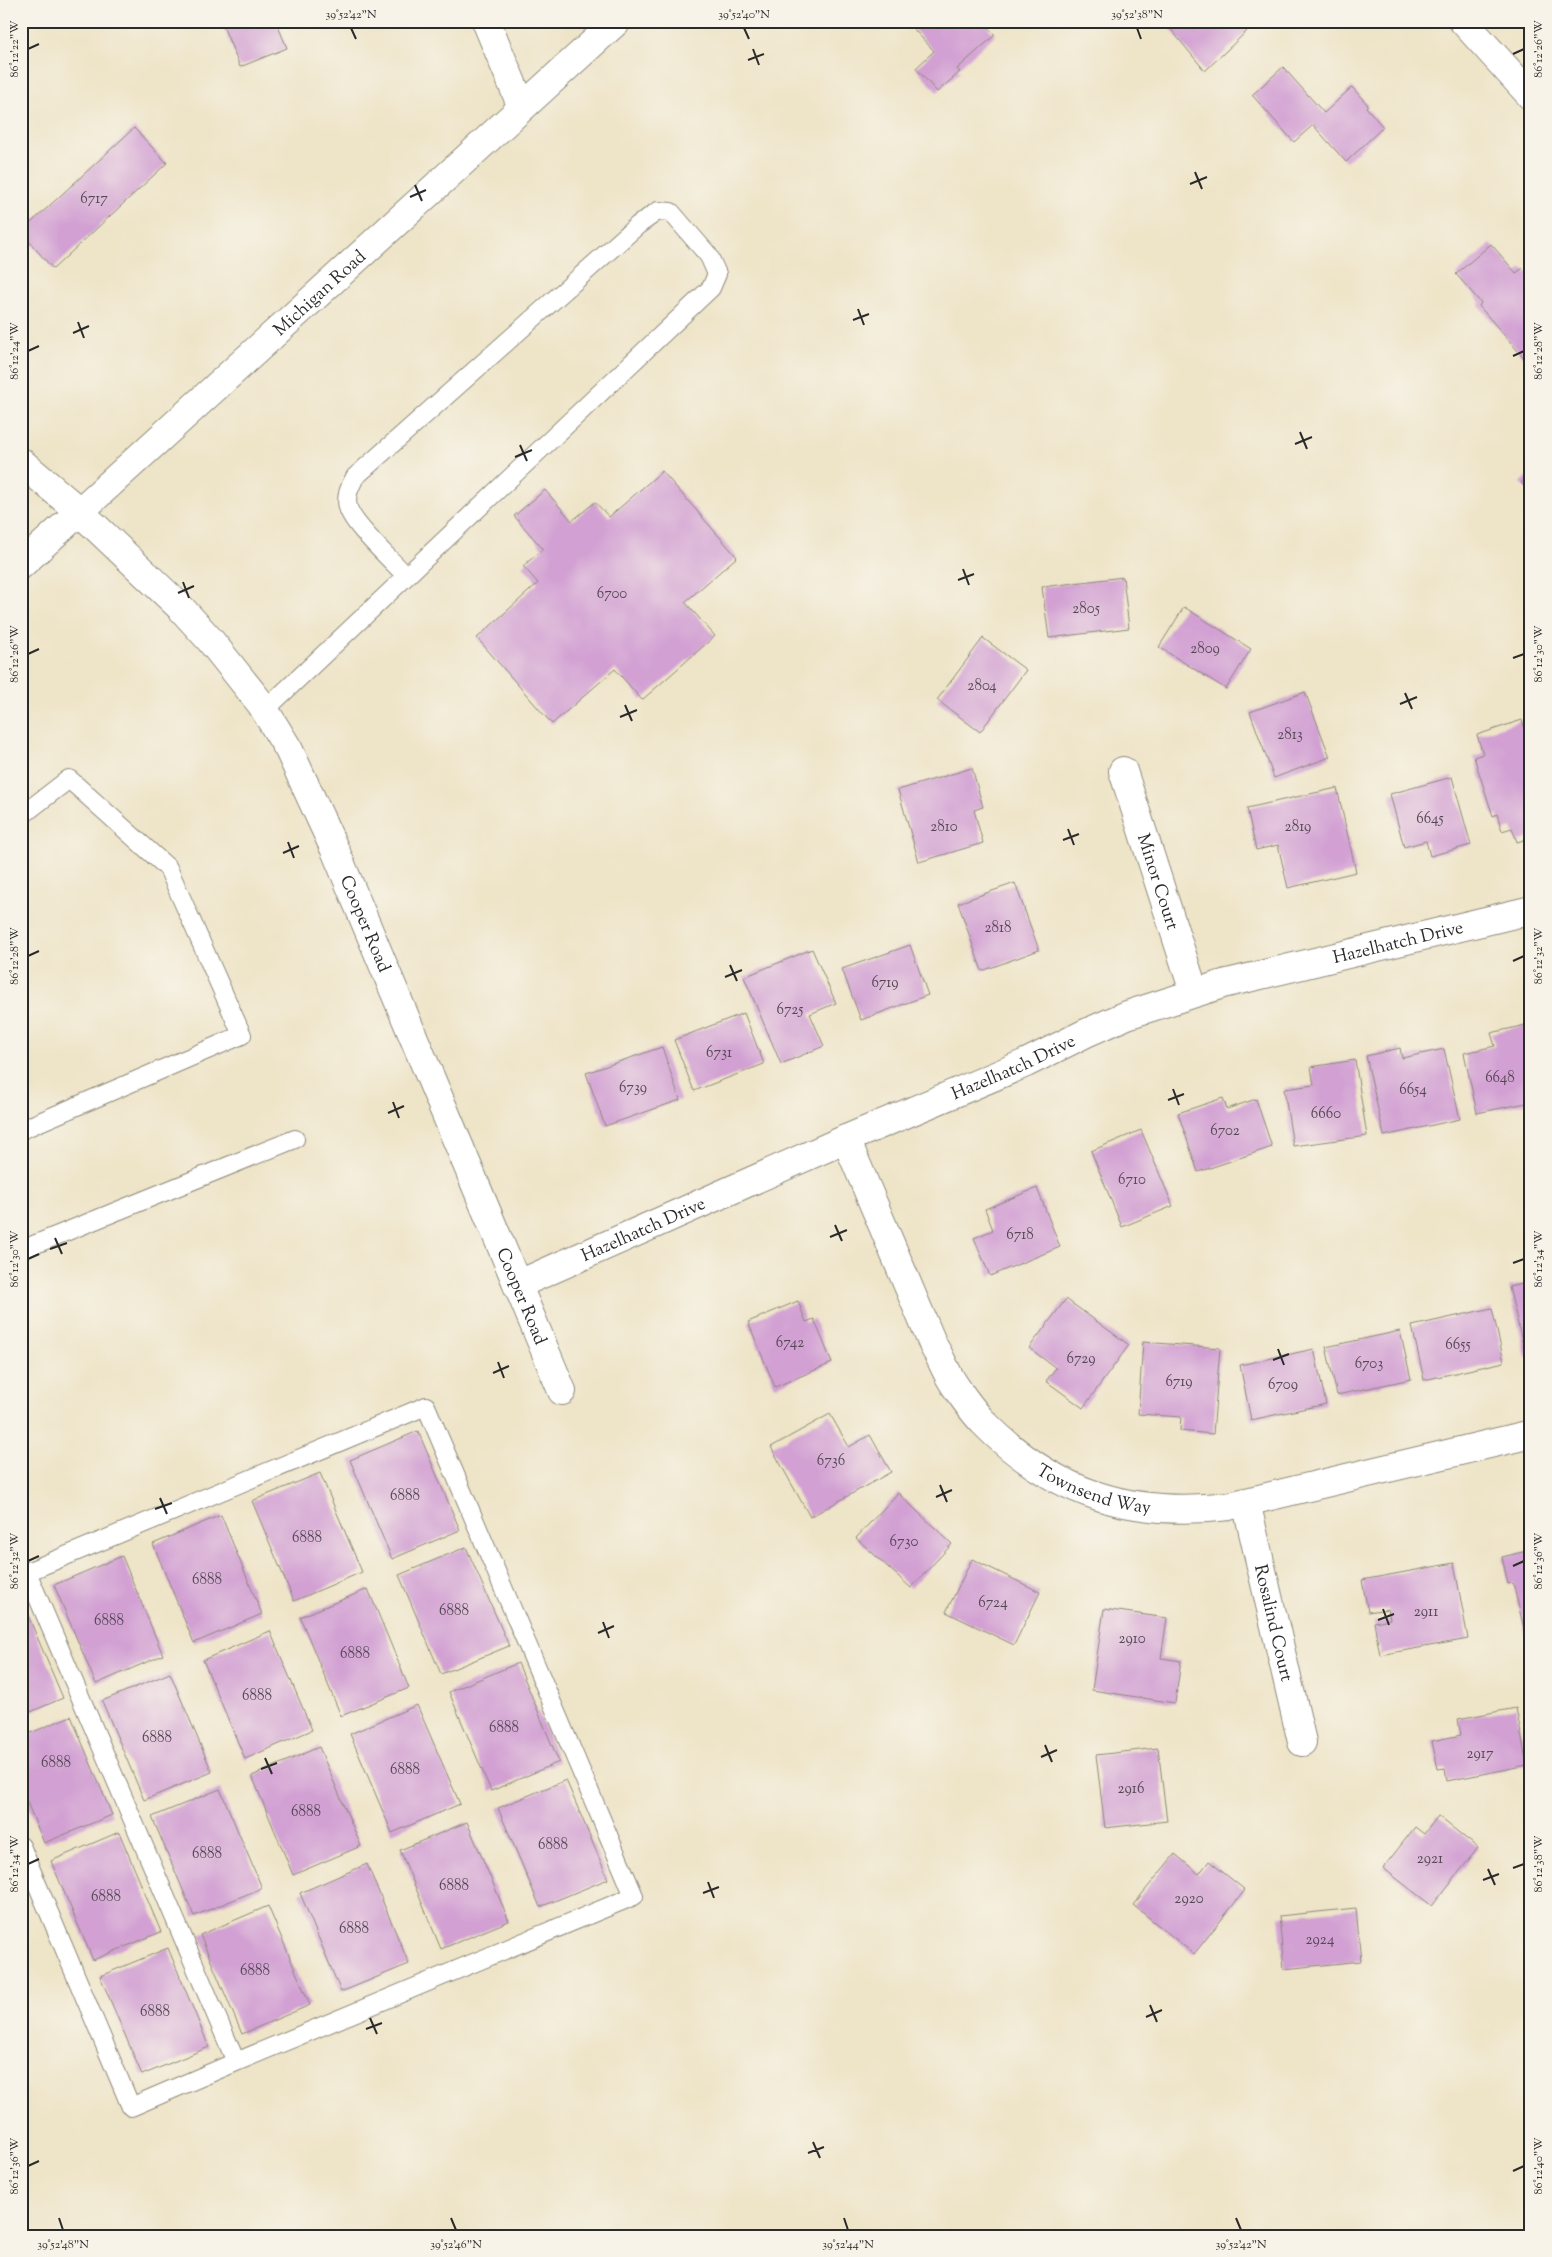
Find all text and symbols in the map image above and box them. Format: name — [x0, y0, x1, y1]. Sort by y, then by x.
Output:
text: 39°52'42"N — [325, 6, 377, 24]
text: 39°52'40"N — [718, 6, 770, 24]
text: 39°52'38"N — [1111, 6, 1163, 24]
text: 86°12'22"W — [6, 20, 24, 78]
text: 86°12'26"W — [1530, 20, 1548, 78]
house number: 6717 — [80, 189, 108, 210]
street label: Michigan Road — [269, 245, 373, 343]
text: 86°12'28"W — [1530, 321, 1548, 380]
text: 86°12'24"W — [6, 322, 24, 380]
house number: 6700 — [597, 584, 627, 605]
house number: 2805 — [1072, 599, 1100, 620]
text: 86°12'26"W — [6, 625, 24, 683]
text: 86°12'30"W — [1530, 625, 1548, 682]
house number: 2809 — [1190, 639, 1220, 660]
house number: 2804 — [967, 676, 997, 697]
house number: 2813 — [1277, 725, 1303, 746]
house number: 6645 — [1416, 809, 1444, 830]
house number: 2810 — [930, 817, 958, 838]
house number: 2819 — [1285, 817, 1311, 838]
street label: Minor Court — [1129, 831, 1184, 934]
street label: Cooper Road — [332, 872, 396, 977]
street label: Hazelhatch Drive — [1331, 916, 1466, 972]
house number: 2818 — [984, 918, 1012, 939]
text: 86°12'28"W — [6, 926, 24, 985]
text: 86°12'32"W — [1530, 927, 1548, 984]
house number: 6719 — [871, 973, 899, 994]
house number: 6725 — [777, 1000, 803, 1021]
street label: Hazelhatch Drive — [948, 1029, 1080, 1108]
house number: 6731 — [706, 1043, 732, 1064]
house number: 6648 — [1485, 1068, 1515, 1089]
house number: 6739 — [619, 1078, 647, 1099]
house number: 6654 — [1399, 1080, 1427, 1101]
house number: 6660 — [1311, 1104, 1341, 1125]
house number: 6702 — [1210, 1121, 1240, 1142]
house number: 6710 — [1118, 1170, 1146, 1191]
street label: Hazelhatch Drive — [578, 1192, 710, 1270]
house number: 6718 — [1006, 1225, 1034, 1246]
text: 86°12'30"W — [6, 1230, 24, 1287]
text: 86°12'34"W — [1530, 1230, 1548, 1287]
street label: Cooper Road — [488, 1244, 552, 1349]
house number: 6742 — [776, 1333, 804, 1354]
house number: 6655 — [1445, 1335, 1471, 1356]
house number: 6729 — [1066, 1349, 1096, 1370]
house number: 6703 — [1355, 1354, 1383, 1375]
house number: 6719 — [1165, 1372, 1193, 1393]
house number: 6709 — [1268, 1375, 1298, 1396]
house number: 6736 — [817, 1451, 845, 1472]
street label: Townsend Way — [1031, 1458, 1152, 1522]
house number: 6888 — [390, 1486, 420, 1507]
house number: 6888 — [292, 1528, 322, 1549]
text: 86°12'32"W — [6, 1532, 24, 1589]
house number: 6730 — [890, 1532, 918, 1553]
text: 86°12'36"W — [1530, 1532, 1548, 1589]
street label: Rosalind Court — [1246, 1562, 1298, 1684]
house number: 6888 — [192, 1570, 222, 1591]
house number: 6724 — [978, 1593, 1008, 1614]
house number: 6888 — [439, 1601, 469, 1622]
house number: 2911 — [1414, 1602, 1438, 1623]
house number: 6888 — [94, 1611, 124, 1632]
house number: 2910 — [1118, 1629, 1146, 1650]
house number: 6888 — [340, 1644, 370, 1665]
house number: 6888 — [242, 1686, 272, 1707]
house number: 6888 — [489, 1718, 519, 1739]
house number: 6888 — [142, 1728, 172, 1749]
house number: 2917 — [1467, 1744, 1494, 1765]
house number: 6888 — [41, 1753, 71, 1774]
house number: 6888 — [390, 1760, 420, 1781]
house number: 2916 — [1118, 1779, 1144, 1800]
house number: 6888 — [291, 1802, 321, 1823]
text: 86°12'34"W — [6, 1835, 24, 1892]
house number: 6888 — [538, 1835, 568, 1856]
text: 86°12'38"W — [1530, 1835, 1548, 1893]
house number: 6888 — [192, 1844, 222, 1865]
house number: 2921 — [1417, 1849, 1443, 1870]
house number: 6888 — [439, 1876, 469, 1897]
house number: 6888 — [91, 1887, 121, 1908]
house number: 2920 — [1174, 1889, 1204, 1910]
house number: 6888 — [339, 1919, 369, 1940]
house number: 2924 — [1306, 1930, 1335, 1951]
house number: 6888 — [240, 1961, 270, 1982]
house number: 6888 — [140, 2002, 170, 2023]
text: 86°12'36"W — [6, 2137, 24, 2194]
text: 86°12'40"W — [1530, 2137, 1548, 2194]
text: 39°52'48"N — [37, 2236, 89, 2254]
text: 39°52'46"N — [430, 2236, 482, 2254]
text: 39°52'44"N — [822, 2236, 874, 2254]
text: 39°52'42"N — [1215, 2236, 1267, 2254]

